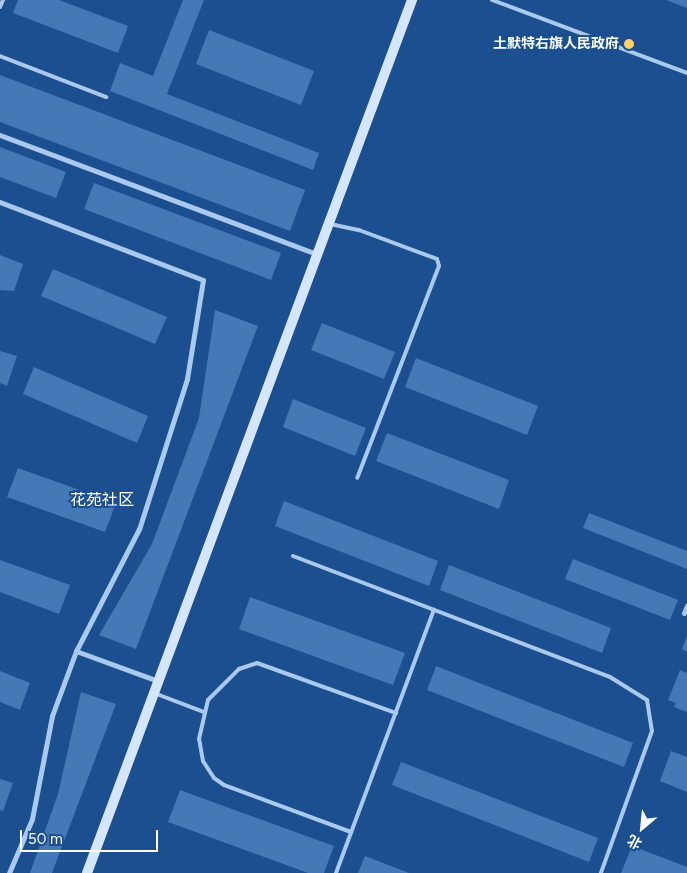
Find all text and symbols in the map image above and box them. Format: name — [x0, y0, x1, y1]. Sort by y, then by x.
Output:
place label: 土默特右旗人民政府 — [493, 36, 619, 52]
marker: 土默特右旗人民政府 — [623, 38, 635, 50]
district label: 花苑社区 — [70, 490, 134, 510]
north arrow — [617, 803, 667, 853]
scale bar — [22, 820, 160, 852]
text: 50 m — [28, 830, 63, 848]
text: 北 — [625, 831, 645, 852]

